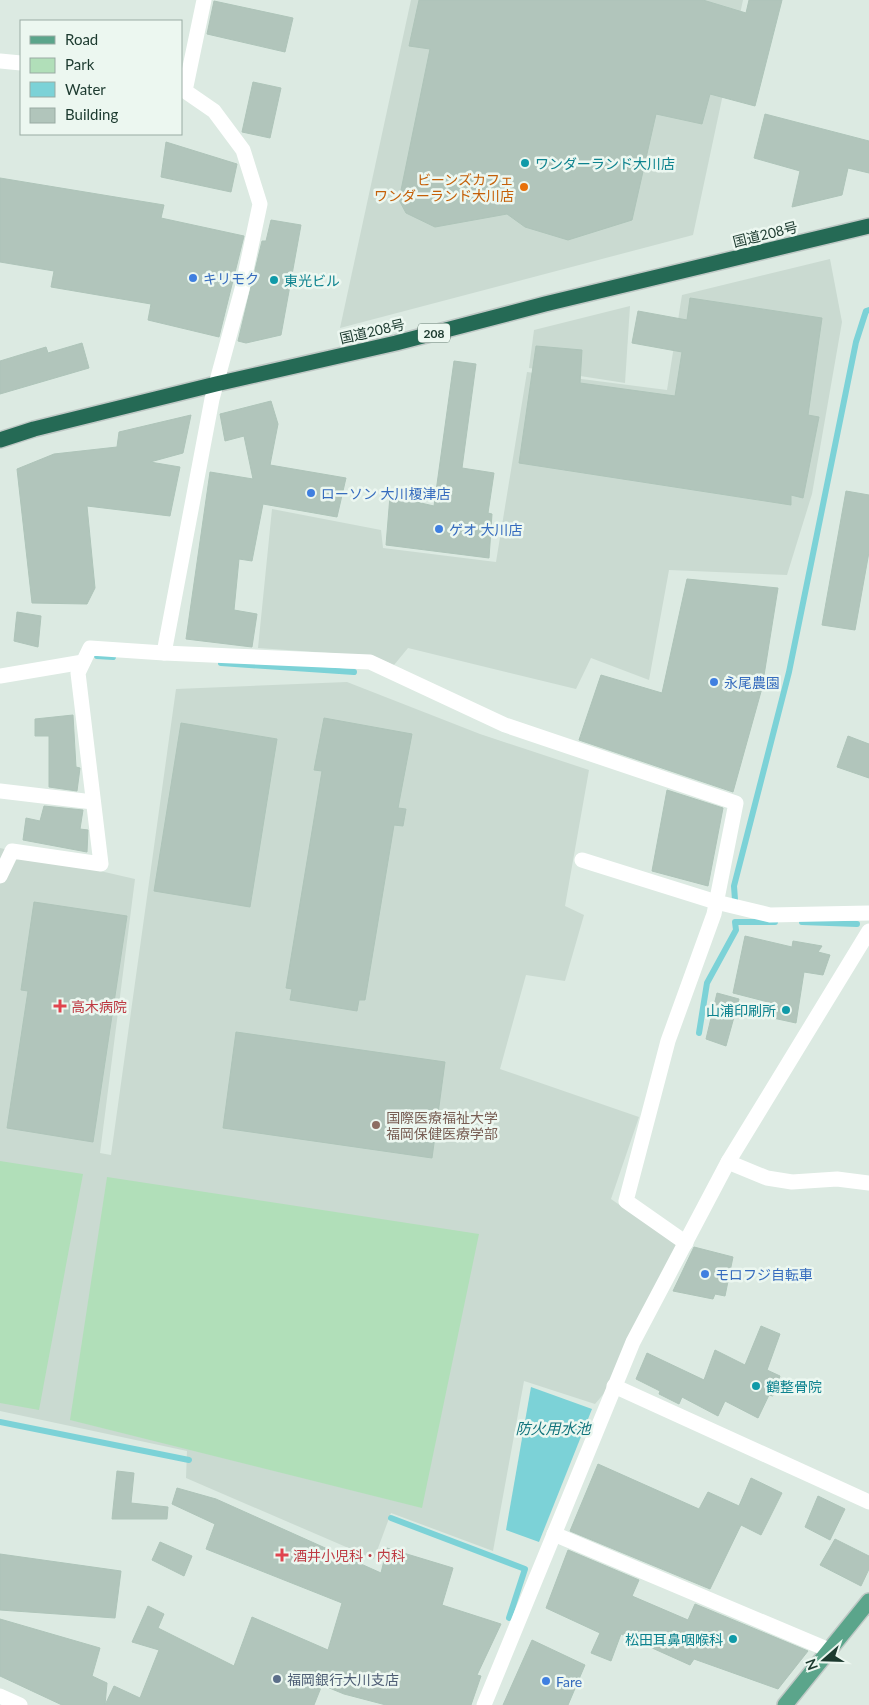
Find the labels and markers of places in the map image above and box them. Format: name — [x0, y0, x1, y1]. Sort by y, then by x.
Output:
place label: ワンダーランド大川店 — [535, 155, 675, 172]
marker: ワンダーランド大川店 — [519, 157, 531, 169]
place label: ビーンズカフェ ワンダーランド大川店 — [374, 171, 514, 204]
marker: ビーンズカフェ ワンダーランド大川店 — [518, 181, 530, 193]
place label: キリモク — [203, 270, 259, 287]
marker: キリモク — [187, 272, 199, 284]
place label: 東光ビル — [284, 272, 340, 289]
marker: 東光ビル — [268, 274, 280, 286]
place label: ローソン 大川榎津店 — [321, 485, 451, 502]
marker: ローソン 大川榎津店 — [305, 487, 317, 499]
place label: ゲオ 大川店 — [449, 521, 523, 538]
marker: ゲオ 大川店 — [433, 523, 445, 535]
place label: 永尾農園 — [724, 674, 780, 691]
marker: 永尾農園 — [708, 676, 720, 688]
place label: 高木病院 — [71, 998, 127, 1015]
marker: 高木病院 — [53, 999, 67, 1013]
place label: 山浦印刷所 — [706, 1002, 776, 1019]
marker: 山浦印刷所 — [780, 1004, 792, 1016]
place label: 国際医療福祉大学 福岡保健医療学部 — [386, 1109, 498, 1142]
marker: 国際医療福祉大学 福岡保健医療学部 — [370, 1119, 382, 1131]
place label: モロフジ自転車 — [715, 1266, 813, 1283]
marker: モロフジ自転車 — [699, 1268, 711, 1280]
place label: 鶴整骨院 — [766, 1378, 822, 1395]
marker: 鶴整骨院 — [750, 1380, 762, 1392]
place label: 酒井小児科・内科 — [293, 1547, 405, 1564]
marker: 酒井小児科・内科 — [275, 1548, 289, 1562]
place label: 松田耳鼻咽喉科 — [625, 1631, 723, 1648]
marker: 松田耳鼻咽喉科 — [727, 1633, 739, 1645]
place label: 福岡銀行大川支店 — [287, 1671, 399, 1688]
marker: 福岡銀行大川支店 — [271, 1673, 283, 1685]
place label: Fare — [556, 1673, 582, 1690]
marker: Fare — [540, 1675, 552, 1687]

